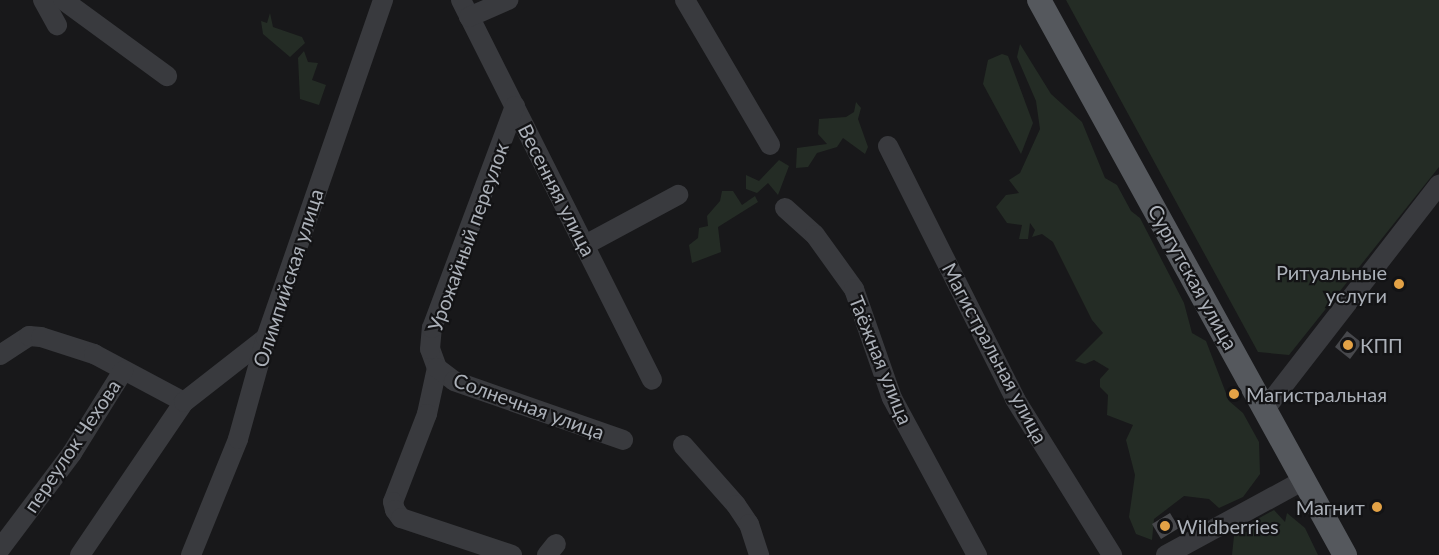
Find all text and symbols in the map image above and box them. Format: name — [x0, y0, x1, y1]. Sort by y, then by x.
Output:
street label: Весенняя улица — [513, 120, 601, 260]
street label: Урожайный переулок — [423, 139, 513, 335]
street label: Олимпийская улица — [248, 186, 328, 370]
street label: Сургутская улица — [1143, 200, 1243, 354]
street label: Магистральная улица — [937, 259, 1053, 447]
place label: Ритуальные услуги — [1276, 260, 1387, 307]
marker: Ритуальные услуги — [1392, 277, 1406, 291]
street label: Таёжная улица — [844, 292, 918, 428]
place label: КПП — [1360, 333, 1403, 357]
marker: КПП — [1341, 338, 1355, 352]
street label: Солнечная улица — [450, 368, 608, 444]
street label: переулок Чехова — [19, 375, 125, 517]
place label: Магистральная — [1246, 382, 1387, 406]
marker: Магистральная — [1227, 387, 1241, 401]
place label: Магнит — [1296, 495, 1365, 519]
marker: Магнит — [1370, 500, 1384, 514]
place label: Wildberries — [1177, 514, 1279, 538]
marker: Wildberries — [1158, 519, 1172, 533]

